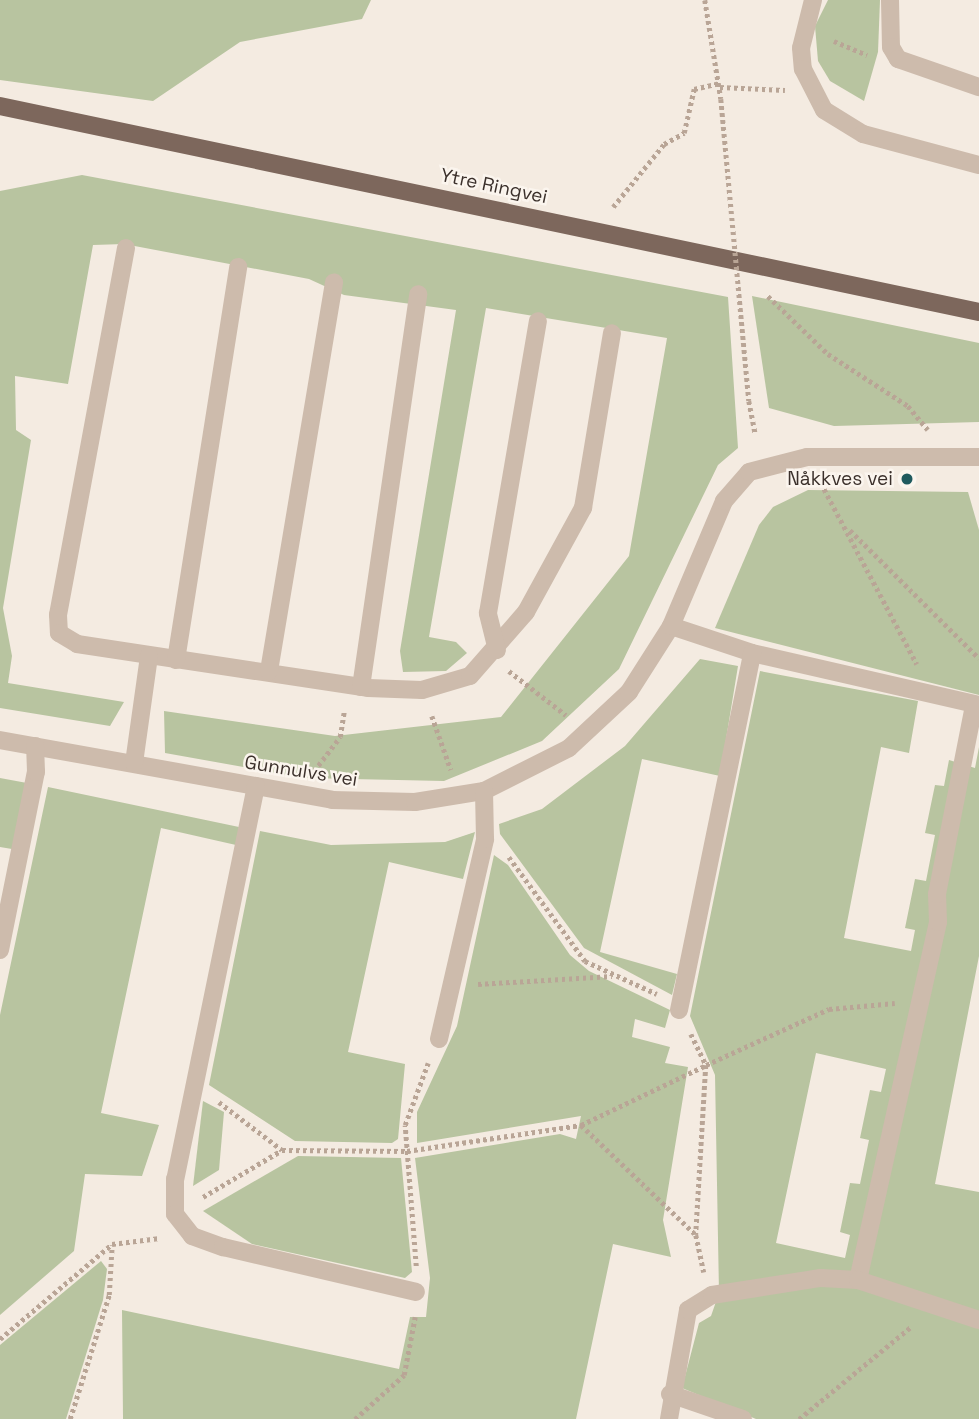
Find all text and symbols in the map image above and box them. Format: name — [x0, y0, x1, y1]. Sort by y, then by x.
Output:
street label: Ytre Ringvei — [438, 164, 550, 208]
place label: Nåkkves vei — [787, 468, 893, 490]
marker: Nåkkves vei — [899, 471, 915, 487]
street label: Gunnulvs vei — [243, 751, 359, 791]

